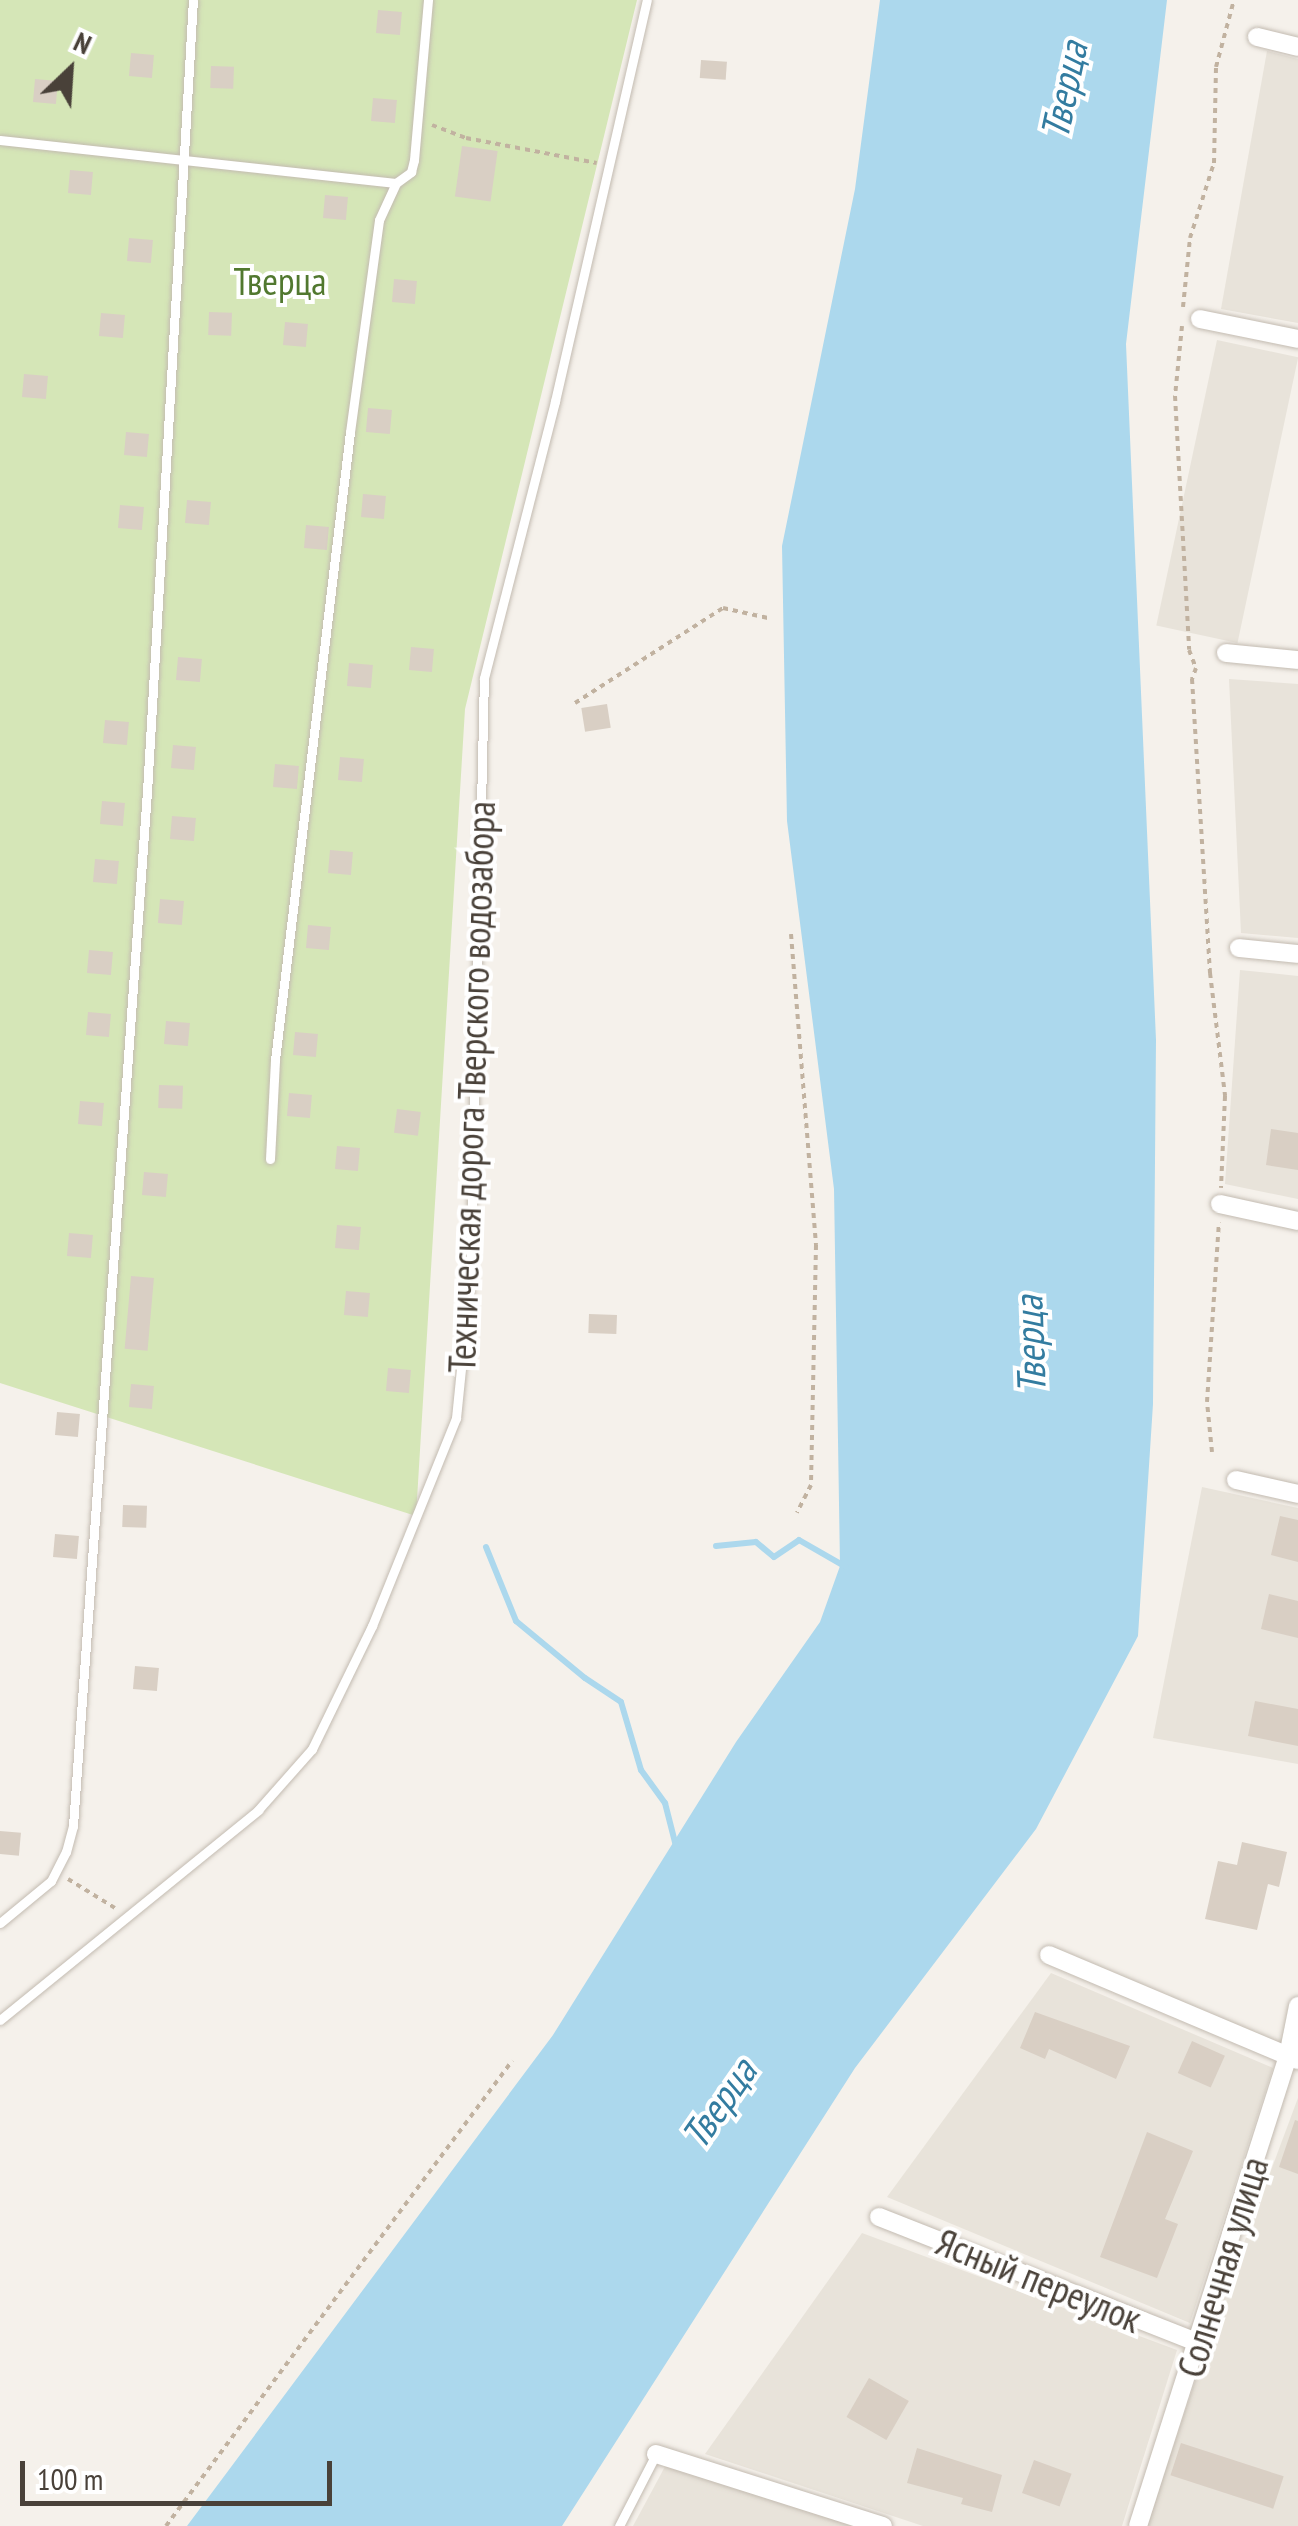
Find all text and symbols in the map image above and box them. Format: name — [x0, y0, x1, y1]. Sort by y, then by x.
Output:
north arrow — [20, 20, 120, 120]
text: N — [68, 22, 98, 62]
water label: Тверца — [1029, 37, 1097, 143]
park label: Тверца — [233, 258, 327, 304]
street label: Техническая дорога Тверского водозабора — [438, 800, 504, 1374]
water label: Тверца — [1003, 1295, 1055, 1395]
water label: Тверца — [670, 2049, 766, 2157]
street label: Солнечная улица — [1167, 2151, 1277, 2383]
street label: Ясный переулок — [930, 2218, 1148, 2342]
scale bar — [25, 2441, 338, 2503]
text: 100 m — [37, 2459, 103, 2498]

